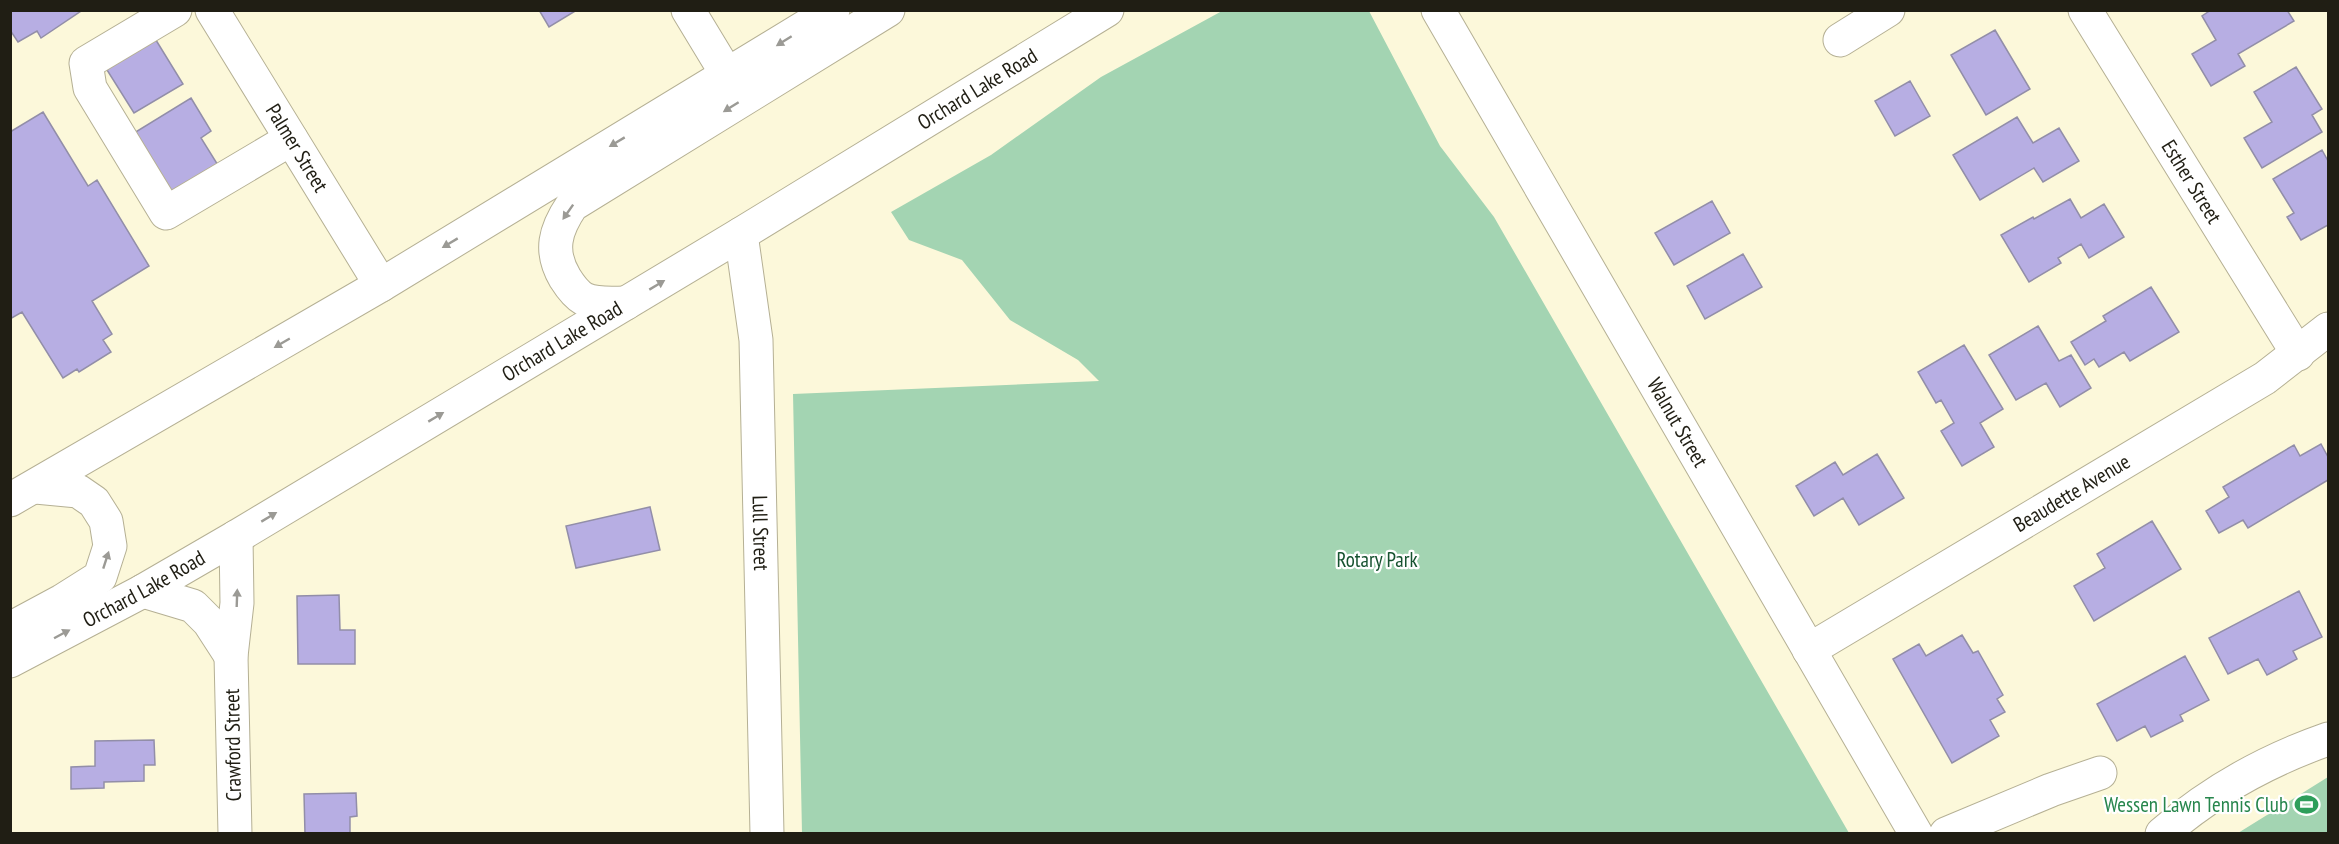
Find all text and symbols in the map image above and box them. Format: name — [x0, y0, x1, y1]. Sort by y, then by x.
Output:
one-way arrow — [776, 36, 792, 47]
street label: Orchard Lake Road — [912, 42, 1042, 136]
street label: Palmer Street — [260, 99, 335, 197]
one-way arrow — [723, 102, 739, 113]
street label: Esther Street — [2156, 135, 2228, 229]
one-way arrow — [609, 137, 625, 148]
one-way arrow — [562, 205, 574, 220]
one-way arrow — [442, 238, 458, 249]
one-way arrow — [649, 279, 665, 290]
street label: Orchard Lake Road — [497, 295, 627, 387]
one-way arrow — [274, 337, 290, 348]
street label: Walnut Street — [1641, 373, 1714, 472]
one-way arrow — [428, 412, 444, 423]
street label: Beaudette Avenue — [2008, 448, 2135, 538]
street label: Lull Street — [746, 495, 775, 571]
one-way arrow — [261, 512, 277, 523]
street label: Orchard Lake Road — [78, 544, 210, 633]
park label: Rotary Park — [1336, 546, 1418, 573]
one-way arrow — [102, 551, 111, 569]
one-way arrow — [232, 589, 241, 608]
one-way arrow — [54, 629, 71, 639]
street label: Crawford Street — [218, 688, 247, 802]
place label: Wessen Lawn Tennis Club — [2104, 791, 2288, 818]
sports icon: Wessen Lawn Tennis Club — [2293, 792, 2319, 818]

